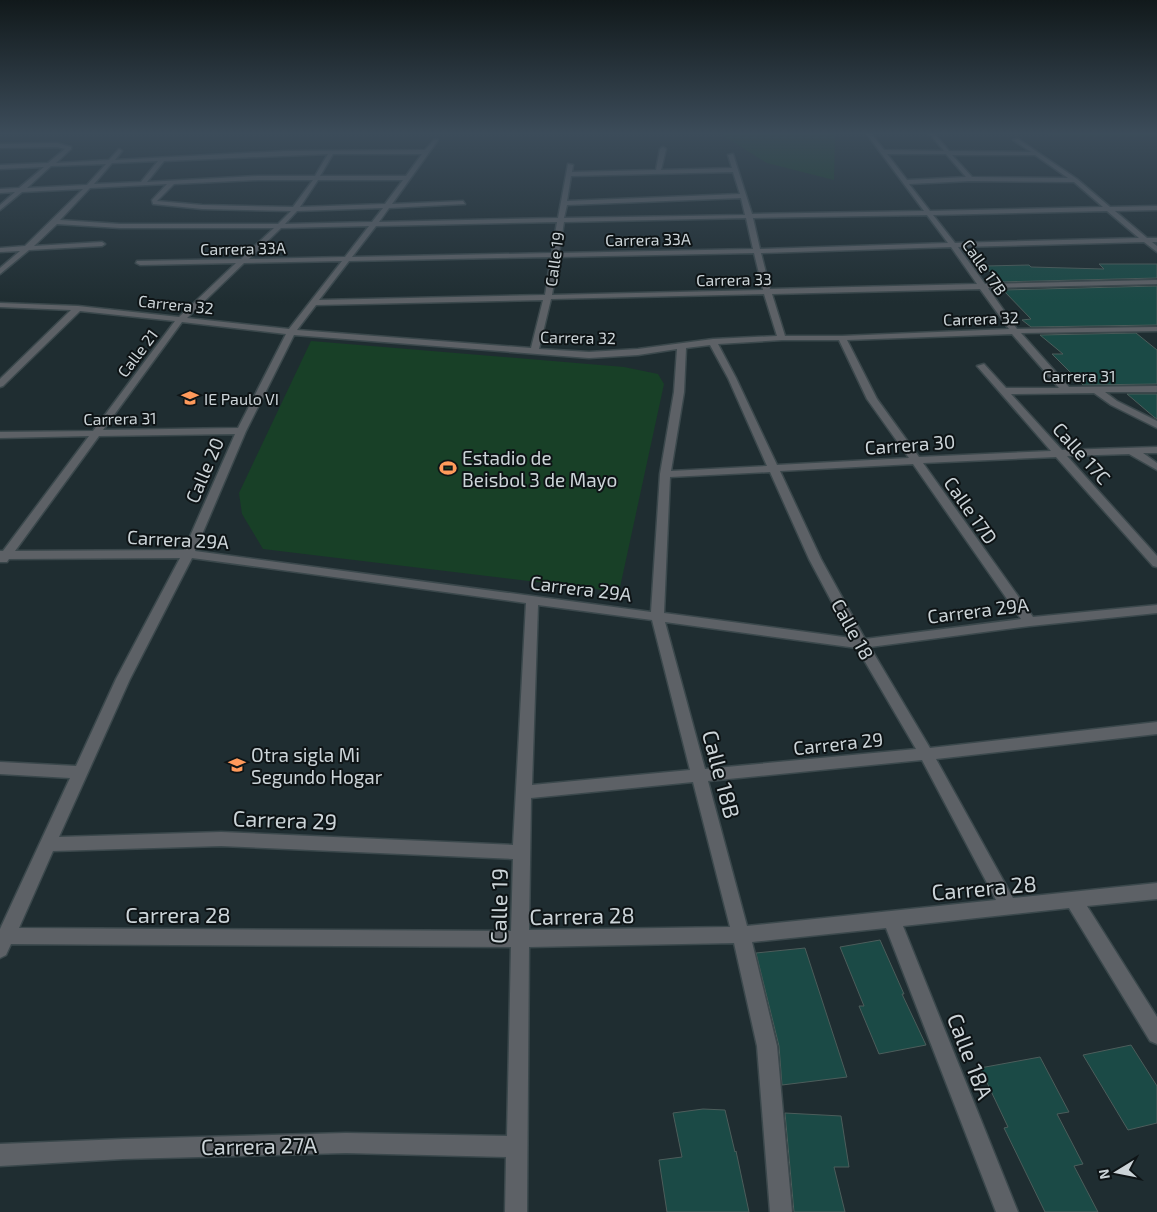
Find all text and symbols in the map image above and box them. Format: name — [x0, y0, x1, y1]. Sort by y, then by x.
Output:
street label: Carrera 33A — [605, 229, 691, 249]
street label: Calle 19 — [541, 230, 567, 288]
street label: Calle 17B — [959, 235, 1011, 299]
street label: Carrera 33A — [200, 238, 286, 258]
street label: Carrera 33 — [696, 269, 772, 289]
street label: Carrera 32 — [137, 291, 215, 317]
street label: Carrera 32 — [943, 307, 1019, 329]
street label: Calle 21 — [113, 325, 161, 381]
street label: Carrera 32 — [540, 327, 616, 347]
street label: Carrera 31 — [1042, 366, 1116, 385]
school or university icon: IE Paulo VI — [180, 388, 200, 408]
place label: IE Paulo VI — [204, 389, 279, 408]
street label: Carrera 31 — [83, 408, 157, 428]
street label: Calle 17C — [1048, 417, 1116, 489]
street label: Carrera 30 — [864, 429, 956, 459]
street label: Calle 20 — [180, 434, 228, 506]
place label: Estadio de Beisbol 3 de Mayo — [462, 446, 617, 491]
sports icon: Estadio de Beisbol 3 de Mayo — [438, 458, 458, 478]
street label: Calle 17D — [940, 472, 1002, 548]
street label: Carrera 29A — [126, 525, 230, 553]
street label: Carrera 29A — [529, 570, 633, 606]
street label: Carrera 29A — [926, 592, 1030, 628]
street label: Calle 18 — [827, 595, 879, 663]
street label: Calle 18B — [698, 727, 746, 821]
street label: Carrera 29 — [792, 727, 884, 759]
place label: Otra sigla Mi Segundo Hogar — [251, 743, 383, 788]
school or university icon: Otra sigla Mi Segundo Hogar — [227, 755, 247, 775]
street label: Carrera 29 — [232, 804, 338, 834]
street label: Calle 19 — [484, 868, 512, 944]
street label: Carrera 28 — [930, 869, 1038, 905]
street label: Carrera 28 — [125, 901, 231, 927]
street label: Carrera 28 — [529, 901, 635, 929]
street label: Calle 18A — [943, 1009, 999, 1103]
street label: Carrera 27A — [201, 1131, 318, 1159]
north arrow — [1092, 1147, 1142, 1197]
text: N — [1094, 1168, 1113, 1181]

